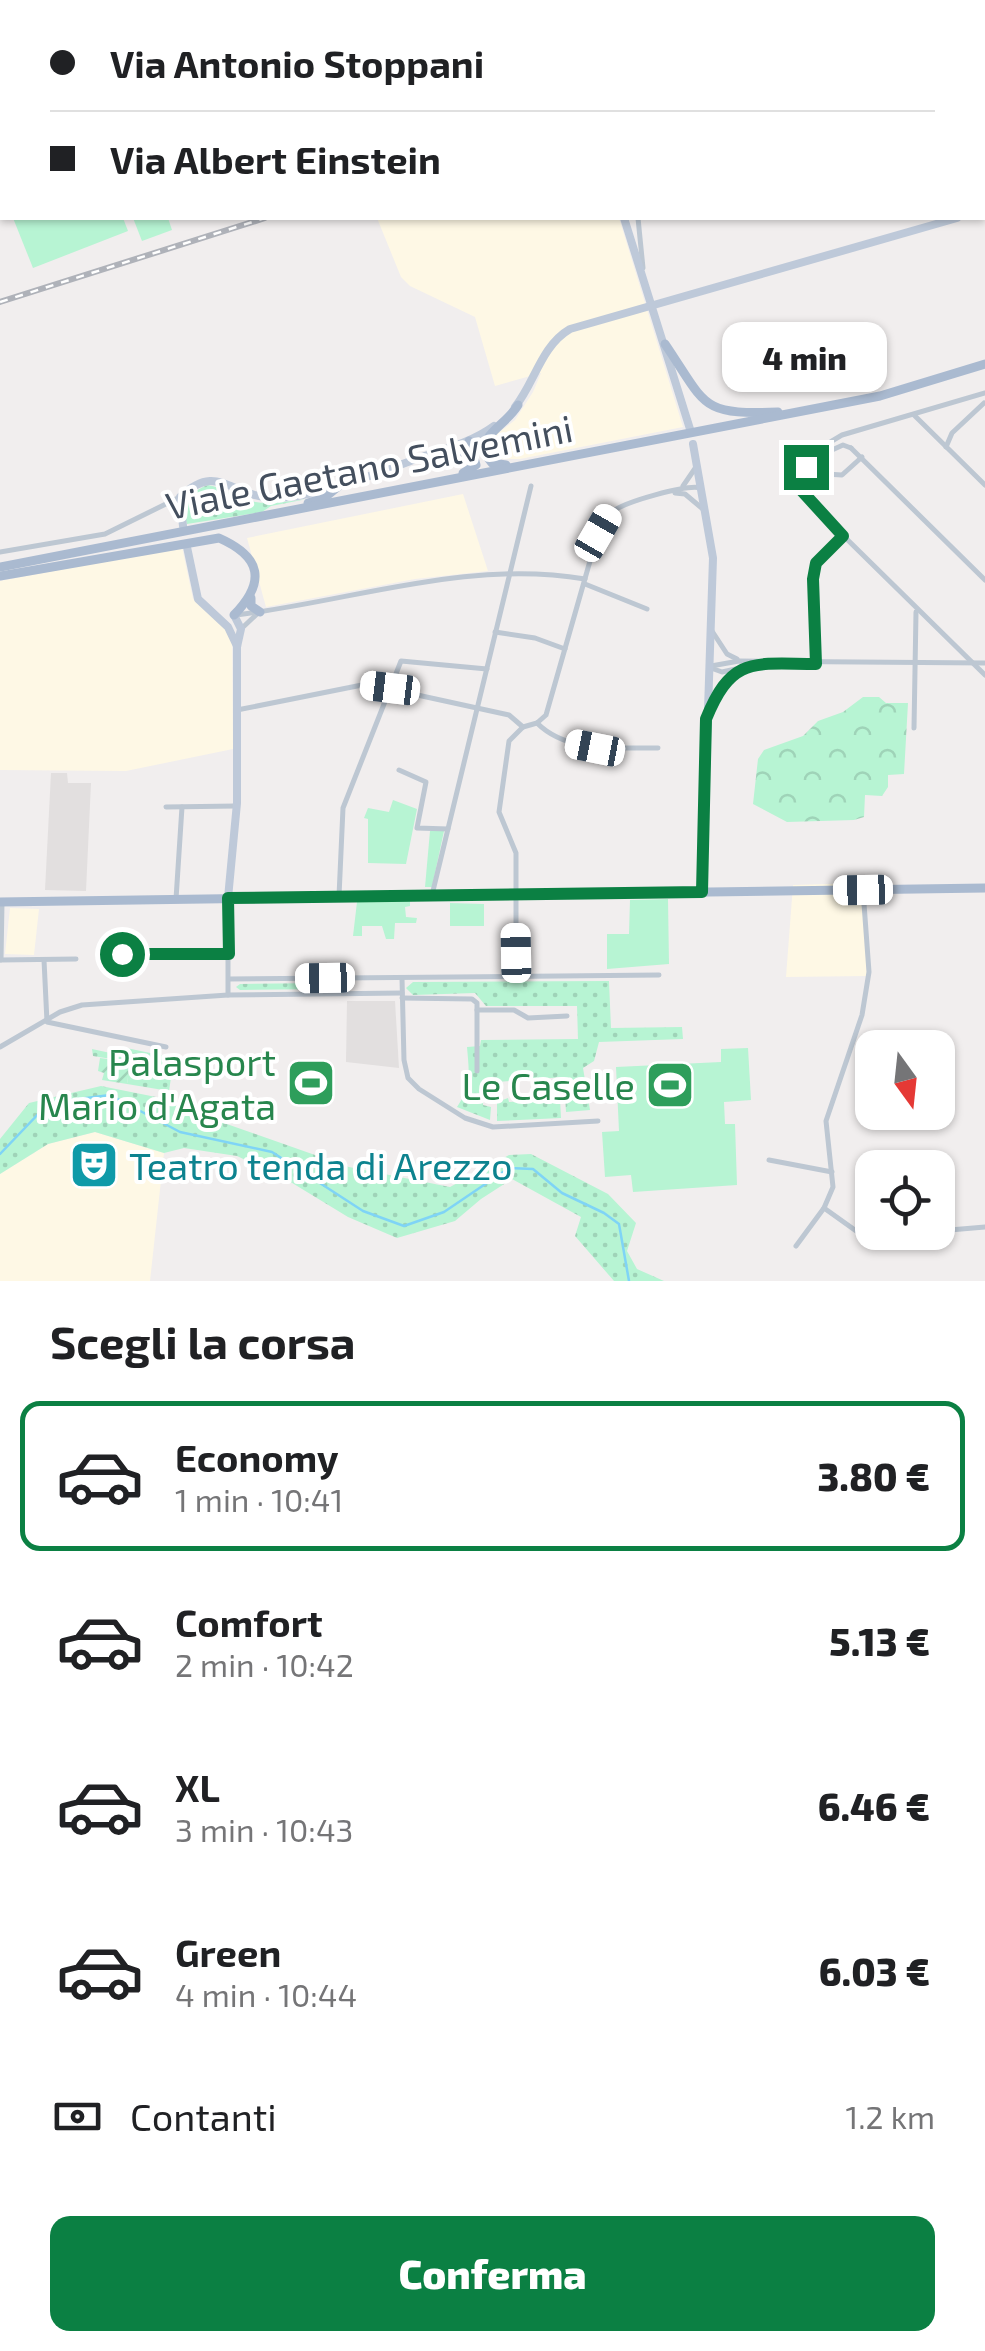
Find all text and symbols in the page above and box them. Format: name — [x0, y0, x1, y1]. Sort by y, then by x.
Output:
text: Via Antonio Stoppani — [110, 40, 484, 86]
text: Via Albert Einstein — [110, 136, 441, 182]
callout: 4 min — [724, 322, 888, 392]
text: 4 min — [762, 338, 847, 376]
street label: Viale Gaetano Salvemini — [162, 404, 576, 528]
route end — [784, 445, 829, 490]
car — [570, 500, 626, 566]
car — [358, 669, 422, 707]
car — [563, 728, 627, 768]
car — [833, 874, 893, 906]
car — [500, 923, 532, 983]
route start — [100, 932, 145, 977]
car — [295, 962, 355, 994]
north arrow — [855, 1030, 955, 1130]
map controls — [855, 1030, 955, 1250]
place label: Palasport Mario d'Agata — [38, 1038, 276, 1128]
sports icon: Palasport Mario d'Agata — [285, 1057, 337, 1109]
sports icon: Le Caselle — [644, 1059, 696, 1111]
place label: Le Caselle — [461, 1062, 635, 1108]
theatre icon: Teatro tenda di Arezzo — [68, 1139, 120, 1191]
place label: Teatro tenda di Arezzo — [129, 1142, 513, 1188]
button: locate — [855, 1150, 955, 1250]
text: Scegli la corsa — [50, 1314, 355, 1368]
icon: car — [55, 1431, 145, 1521]
text: Economy — [175, 1434, 339, 1480]
text: 3.80 € — [818, 1453, 930, 1499]
text: 1 min · 10:41 — [175, 1480, 343, 1518]
icon: car — [55, 1596, 145, 1686]
text: Comfort — [175, 1599, 323, 1645]
text: 5.13 € — [829, 1618, 930, 1664]
text: 2 min · 10:42 — [175, 1645, 354, 1683]
icon: car — [55, 1761, 145, 1851]
text: XL — [175, 1764, 220, 1810]
text: 6.46 € — [818, 1783, 930, 1829]
text: 3 min · 10:43 — [175, 1810, 353, 1848]
icon: car — [55, 1926, 145, 2016]
text: Green — [175, 1929, 281, 1975]
text: 6.03 € — [819, 1948, 930, 1994]
text: 4 min · 10:44 — [175, 1975, 357, 2013]
icon: cash — [50, 2089, 105, 2144]
text: Contanti — [130, 2093, 277, 2139]
text: 1.2 km — [845, 2097, 935, 2135]
button: Conferma — [50, 2216, 935, 2331]

